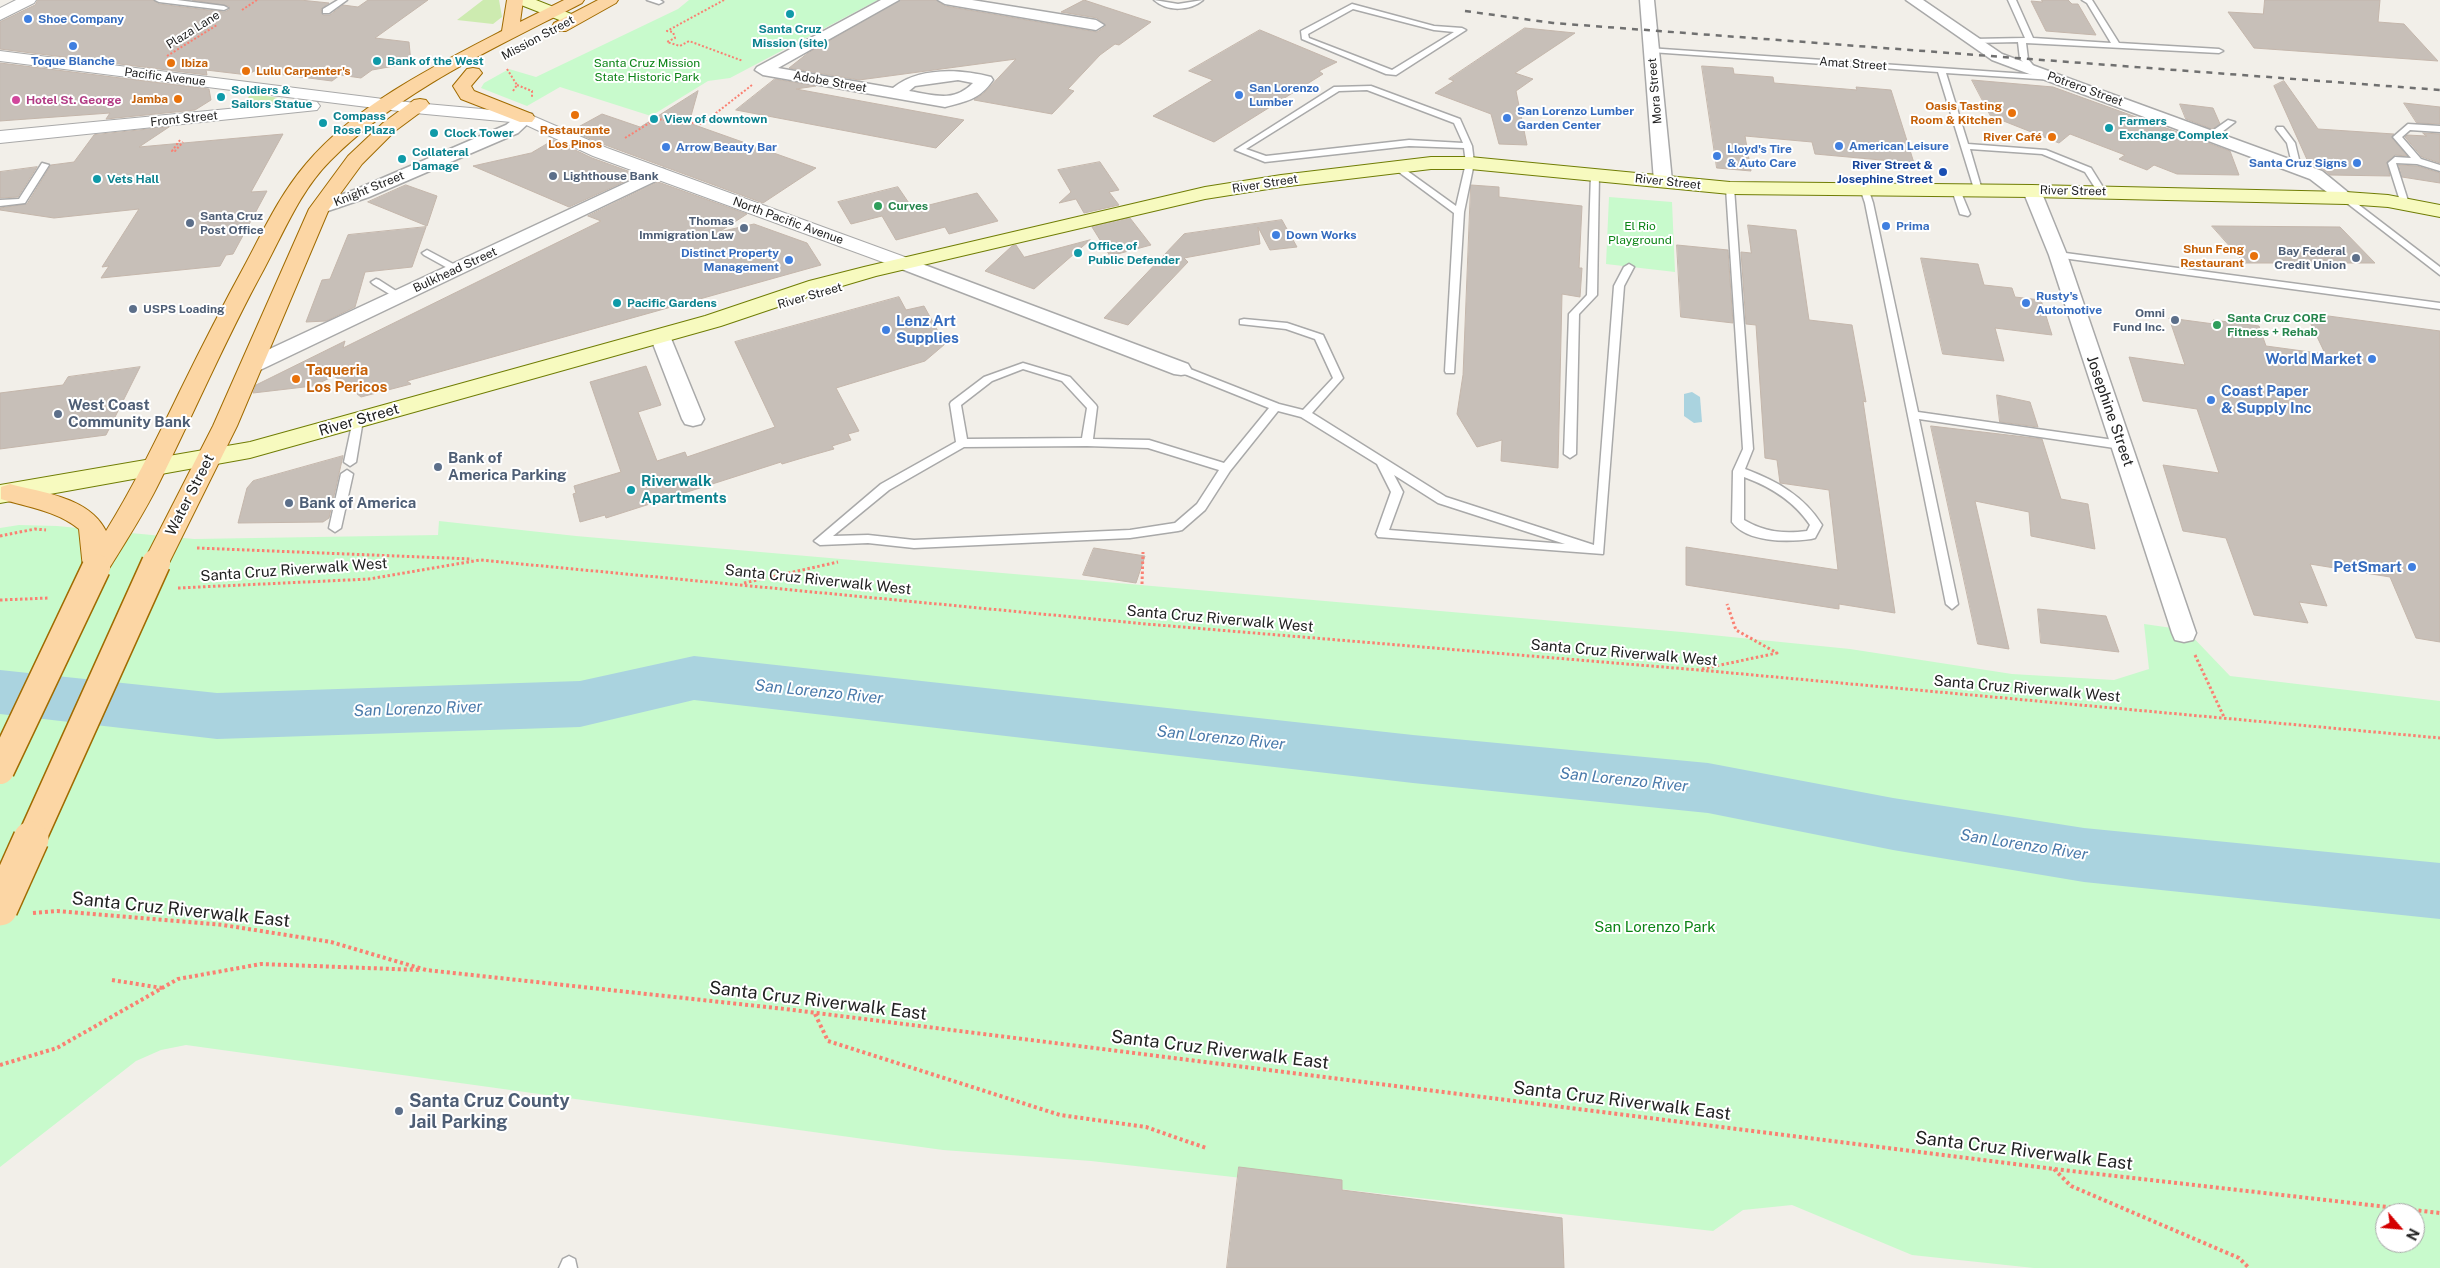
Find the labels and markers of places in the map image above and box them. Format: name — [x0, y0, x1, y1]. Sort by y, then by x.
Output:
marker: Santa Cruz Mission (site) — [784, 8, 796, 20]
place label: Shoe Company — [38, 12, 124, 26]
marker: Shoe Company — [22, 13, 34, 25]
place label: Santa Cruz Mission (site) — [752, 22, 828, 50]
marker: Toque Blanche — [67, 40, 79, 52]
place label: Toque Blanche — [31, 54, 115, 68]
place label: Bank of the West — [387, 54, 484, 68]
marker: Bank of the West — [371, 55, 383, 67]
place label: Ibiza — [181, 56, 208, 70]
marker: Ibiza — [165, 57, 177, 69]
place label: Lulu Carpenter's — [256, 64, 351, 78]
marker: Lulu Carpenter's — [240, 65, 252, 77]
place label: San Lorenzo Lumber — [1249, 81, 1319, 109]
place label: Soldiers & Sailors Statue — [231, 83, 312, 111]
marker: San Lorenzo Lumber — [1233, 89, 1245, 101]
marker: Soldiers & Sailors Statue — [215, 91, 227, 103]
place label: Jamba — [132, 92, 168, 106]
place label: Hotel St. George — [26, 93, 121, 107]
marker: Jamba — [172, 93, 184, 105]
marker: Hotel St. George — [10, 94, 22, 106]
place label: Oasis Tasting Room & Kitchen — [1910, 99, 2002, 127]
place label: San Lorenzo Lumber Garden Center — [1517, 104, 1634, 132]
marker: Oasis Tasting Room & Kitchen — [2006, 107, 2018, 119]
place label: Compass Rose Plaza — [333, 109, 395, 137]
marker: Restaurante Los Pinos — [569, 109, 581, 121]
place label: View of downtown — [664, 112, 767, 126]
marker: San Lorenzo Lumber Garden Center — [1501, 112, 1513, 124]
marker: View of downtown — [648, 113, 660, 125]
place label: Farmers Exchange Complex — [2119, 114, 2228, 142]
marker: Compass Rose Plaza — [317, 117, 329, 129]
marker: Farmers Exchange Complex — [2103, 122, 2115, 134]
place label: Restaurante Los Pinos — [540, 123, 610, 151]
place label: Clock Tower — [444, 126, 514, 140]
marker: Clock Tower — [428, 127, 440, 139]
place label: River Café — [1983, 130, 2042, 144]
marker: River Café — [2046, 131, 2058, 143]
place label: American Leisure — [1849, 139, 1949, 153]
place label: Arrow Beauty Bar — [676, 140, 777, 154]
marker: American Leisure — [1833, 140, 1845, 152]
marker: Arrow Beauty Bar — [660, 141, 672, 153]
place label: Lloyd's Tire & Auto Care — [1727, 142, 1796, 170]
place label: Collateral Damage — [412, 145, 469, 173]
marker: Lloyd's Tire & Auto Care — [1711, 150, 1723, 162]
marker: Collateral Damage — [396, 153, 408, 165]
place label: Santa Cruz Signs — [2249, 156, 2347, 170]
marker: Santa Cruz Signs — [2351, 157, 2363, 169]
place label: River Street & Josephine Street — [1837, 158, 1933, 186]
marker: River Street & Josephine Street — [1937, 166, 1949, 178]
place label: Lighthouse Bank — [563, 169, 659, 183]
marker: Lighthouse Bank — [547, 170, 559, 182]
place label: Vets Hall — [107, 172, 159, 186]
marker: Vets Hall — [91, 173, 103, 185]
place label: Curves — [888, 199, 928, 213]
marker: Curves — [872, 200, 884, 212]
place label: Santa Cruz Post Office — [200, 209, 264, 237]
place label: Thomas Immigration Law — [639, 214, 734, 242]
marker: Santa Cruz Post Office — [184, 217, 196, 229]
place label: Prima — [1896, 219, 1930, 233]
marker: Prima — [1880, 220, 1892, 232]
marker: Thomas Immigration Law — [738, 222, 750, 234]
place label: Down Works — [1286, 228, 1357, 242]
marker: Down Works — [1270, 229, 1282, 241]
place label: Office of Public Defender — [1088, 239, 1180, 267]
place label: Shun Feng Restaurant — [2180, 242, 2244, 270]
place label: Bay Federal Credit Union — [2274, 244, 2346, 272]
place label: Distinct Property Management — [681, 246, 779, 274]
marker: Office of Public Defender — [1072, 247, 1084, 259]
marker: Shun Feng Restaurant — [2248, 250, 2260, 262]
marker: Bay Federal Credit Union — [2350, 252, 2362, 264]
marker: Distinct Property Management — [783, 254, 795, 266]
place label: Rusty's Automotive — [2036, 289, 2102, 317]
place label: Pacific Gardens — [627, 296, 717, 310]
marker: Pacific Gardens — [611, 297, 623, 309]
marker: Rusty's Automotive — [2020, 297, 2032, 309]
place label: USPS Loading — [143, 302, 225, 316]
marker: USPS Loading — [127, 303, 139, 315]
place label: Omni Fund Inc. — [2113, 306, 2165, 334]
place label: Santa Cruz CORE Fitness + Rehab — [2227, 311, 2326, 339]
place label: Lenz Art Supplies — [896, 312, 959, 347]
marker: Omni Fund Inc. — [2169, 314, 2181, 326]
marker: Santa Cruz CORE Fitness + Rehab — [2211, 319, 2223, 331]
marker: Lenz Art Supplies — [880, 324, 892, 336]
place label: World Market — [2265, 350, 2362, 368]
marker: World Market — [2366, 353, 2378, 365]
place label: Taqueria Los Pericos — [306, 361, 387, 396]
marker: Taqueria Los Pericos — [290, 373, 302, 385]
place label: Coast Paper & Supply Inc — [2221, 382, 2312, 417]
marker: Coast Paper & Supply Inc — [2205, 394, 2217, 406]
place label: West Coast Community Bank — [68, 396, 191, 431]
marker: West Coast Community Bank — [52, 408, 64, 420]
place label: Bank of America Parking — [448, 449, 567, 484]
marker: Bank of America Parking — [432, 461, 444, 473]
place label: Riverwalk Apartments — [641, 472, 727, 507]
marker: Riverwalk Apartments — [625, 484, 637, 496]
place label: Bank of America — [299, 494, 416, 512]
marker: Bank of America — [283, 497, 295, 509]
place label: PetSmart — [2333, 558, 2402, 576]
marker: PetSmart — [2406, 561, 2418, 573]
place label: Santa Cruz County Jail Parking — [409, 1090, 570, 1132]
marker: Santa Cruz County Jail Parking — [393, 1105, 405, 1117]

